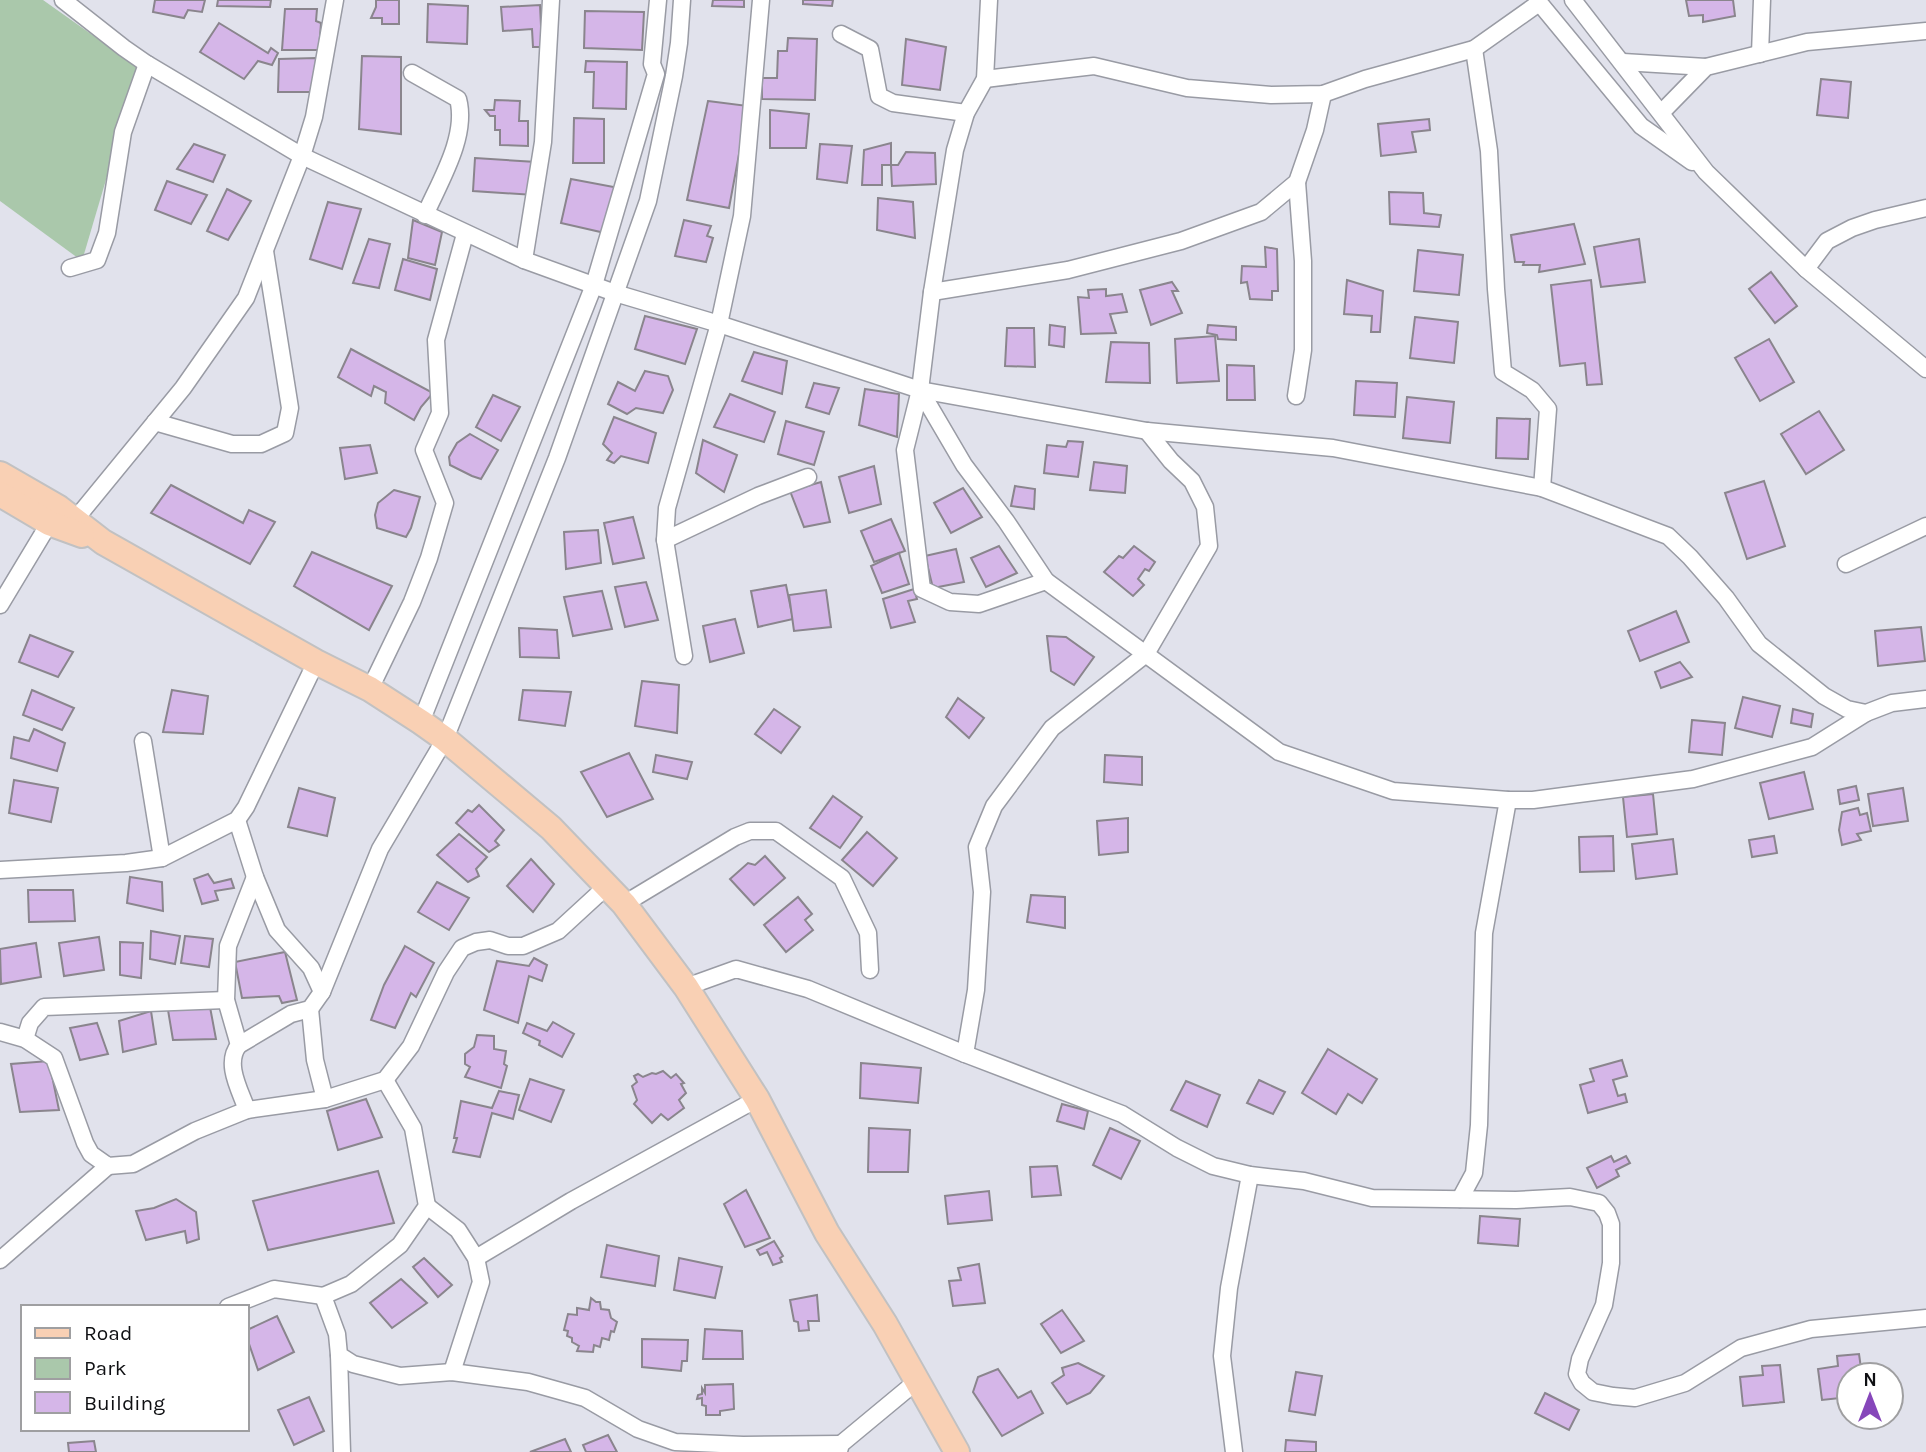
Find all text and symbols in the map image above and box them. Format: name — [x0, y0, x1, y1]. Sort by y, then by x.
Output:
legend — [21, 1305, 248, 1431]
text: Road — [84, 1321, 132, 1345]
text: Park — [84, 1356, 127, 1380]
north arrow — [1835, 1361, 1905, 1431]
text: N — [1863, 1369, 1877, 1391]
text: Building — [84, 1391, 165, 1415]

